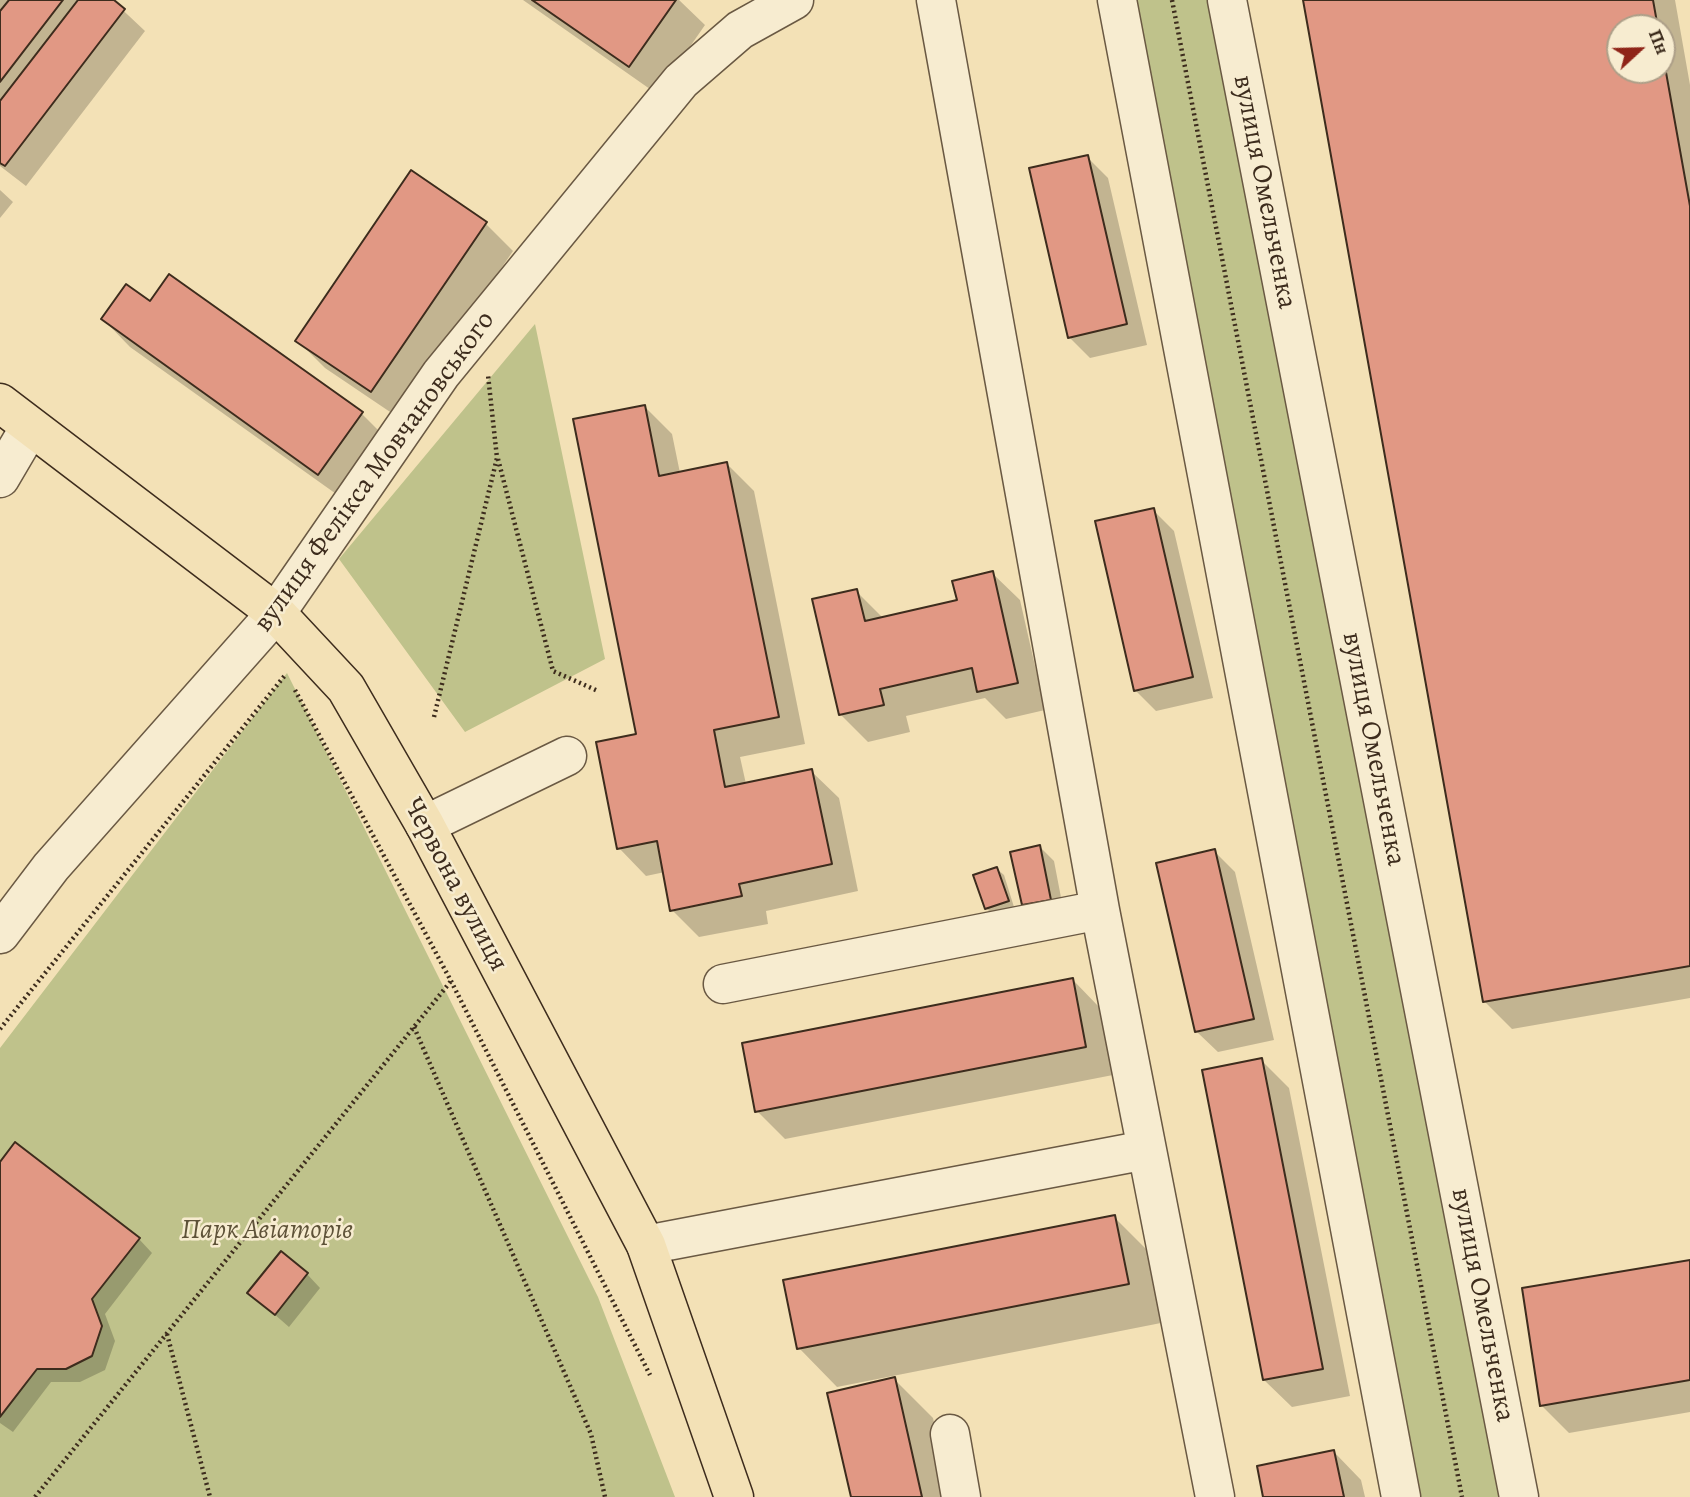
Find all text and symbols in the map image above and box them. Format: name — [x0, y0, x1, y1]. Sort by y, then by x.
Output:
north arrow — [1606, 14, 1676, 84]
text: Пн — [1642, 25, 1675, 58]
street label: вулиця Омельченка — [1225, 72, 1303, 312]
street label: вулиця Фелікса Мовчановського — [247, 305, 503, 639]
street label: вулиця Омельченка — [1334, 629, 1412, 869]
street label: Червона вулиця — [395, 793, 515, 977]
street label: вулиця Омельченка — [1443, 1185, 1521, 1425]
park label: Парк Авіаторів — [181, 1214, 353, 1248]

